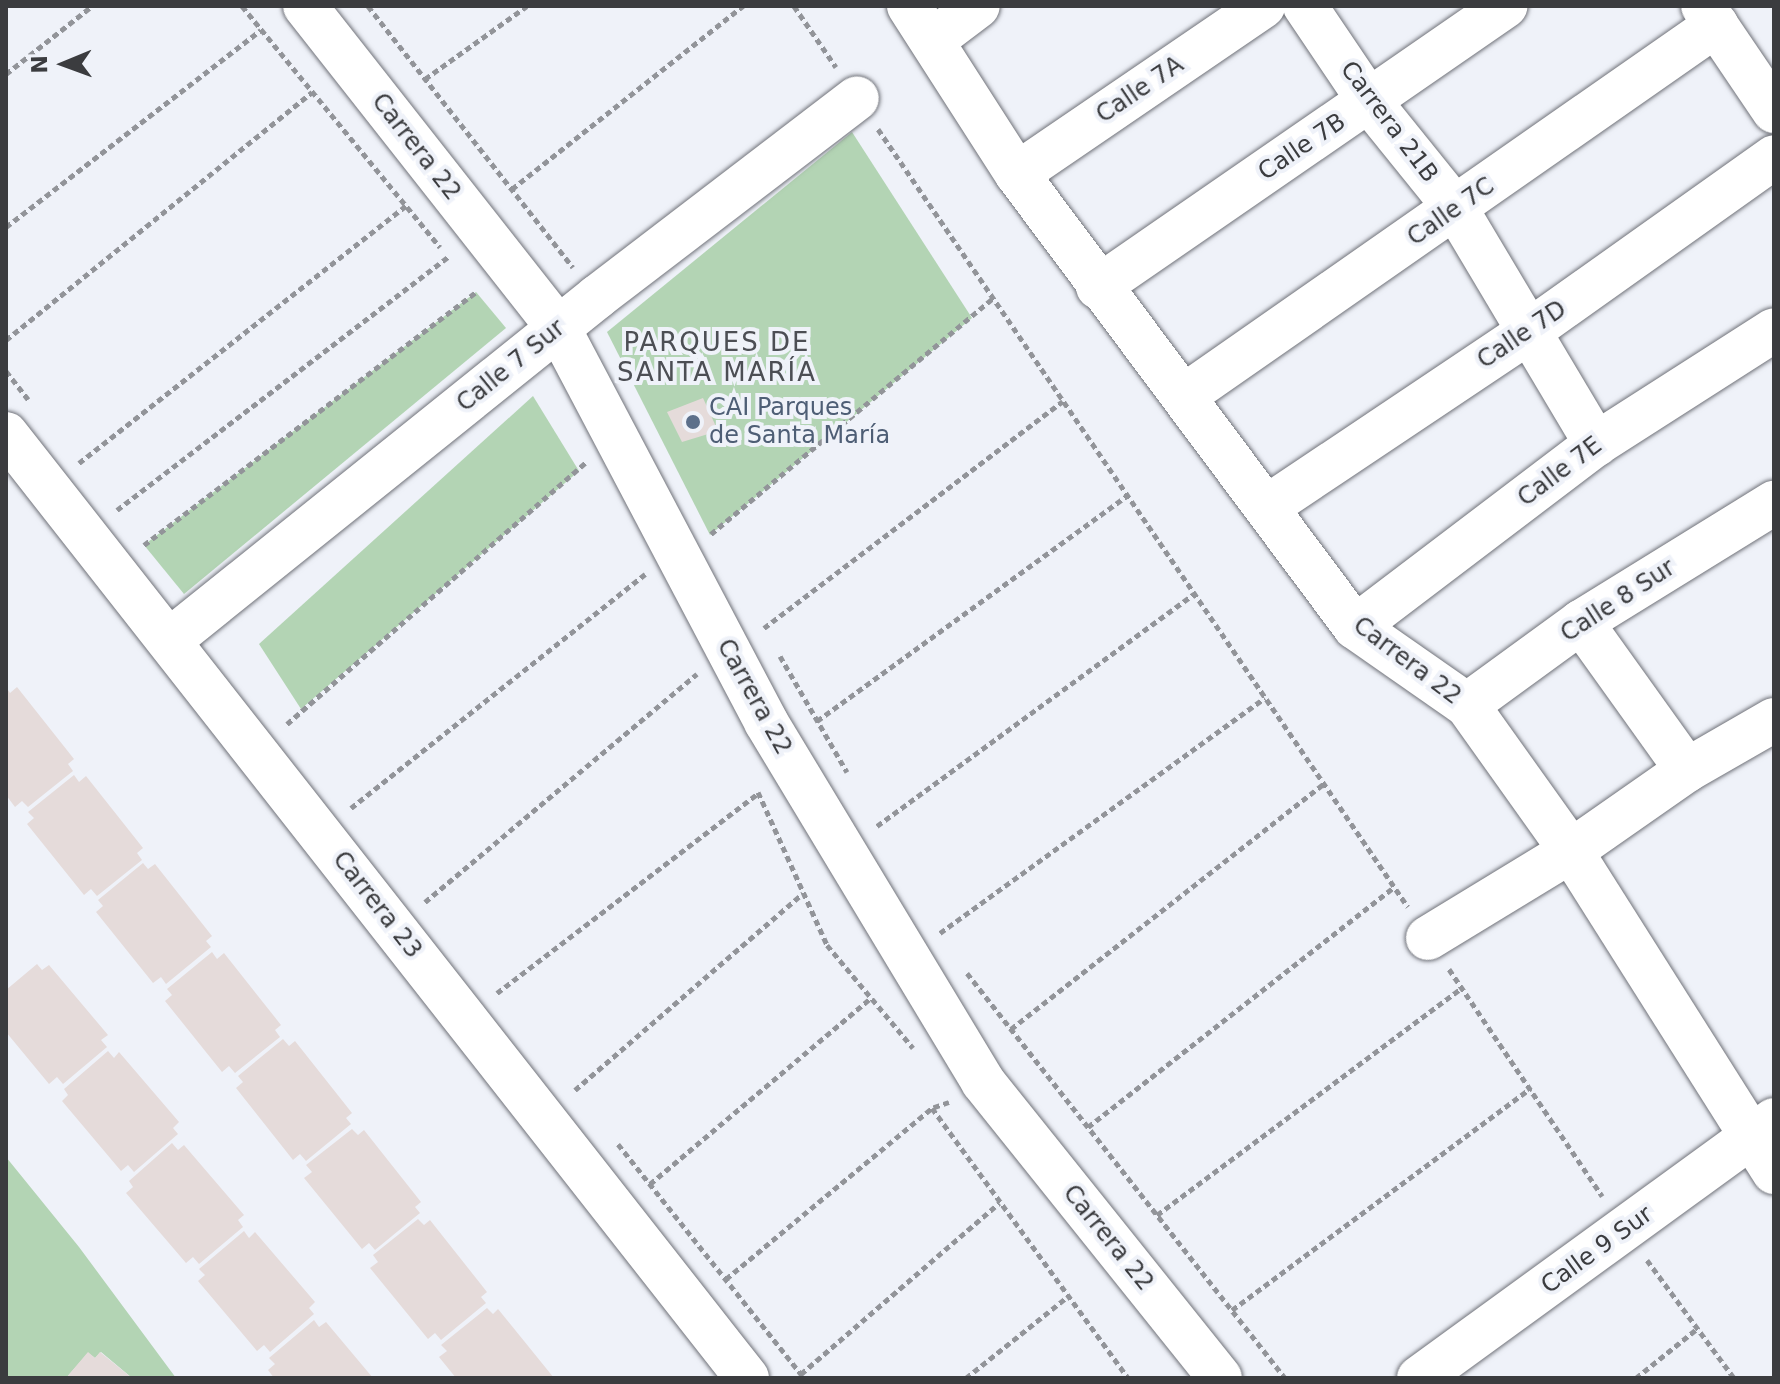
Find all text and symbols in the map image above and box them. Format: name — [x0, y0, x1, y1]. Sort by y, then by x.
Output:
north arrow — [24, 24, 104, 104]
street label: Calle 7A — [1091, 50, 1189, 130]
text: N — [27, 55, 52, 74]
street label: Carrera 21B — [1334, 56, 1444, 188]
street label: Carrera 22 — [365, 88, 467, 206]
street label: Calle 7B — [1253, 107, 1351, 187]
street label: Calle 7C — [1402, 172, 1500, 252]
street label: Calle 7D — [1472, 295, 1572, 375]
street label: Calle 7 Sur — [451, 314, 571, 418]
district label: PARQUES DE SANTA MARÍA — [617, 327, 817, 388]
place label: CAI Parques de Santa María — [709, 394, 890, 450]
marker: CAI Parques de Santa María — [684, 413, 702, 431]
street label: Calle 7E — [1512, 431, 1608, 513]
street label: Calle 8 Sur — [1555, 553, 1681, 649]
street label: Carrera 22 — [1347, 611, 1467, 711]
street label: Carrera 22 — [710, 634, 798, 760]
street label: Carrera 23 — [326, 846, 428, 964]
street label: Carrera 22 — [1057, 1179, 1159, 1297]
street label: Calle 9 Sur — [1536, 1200, 1658, 1300]

